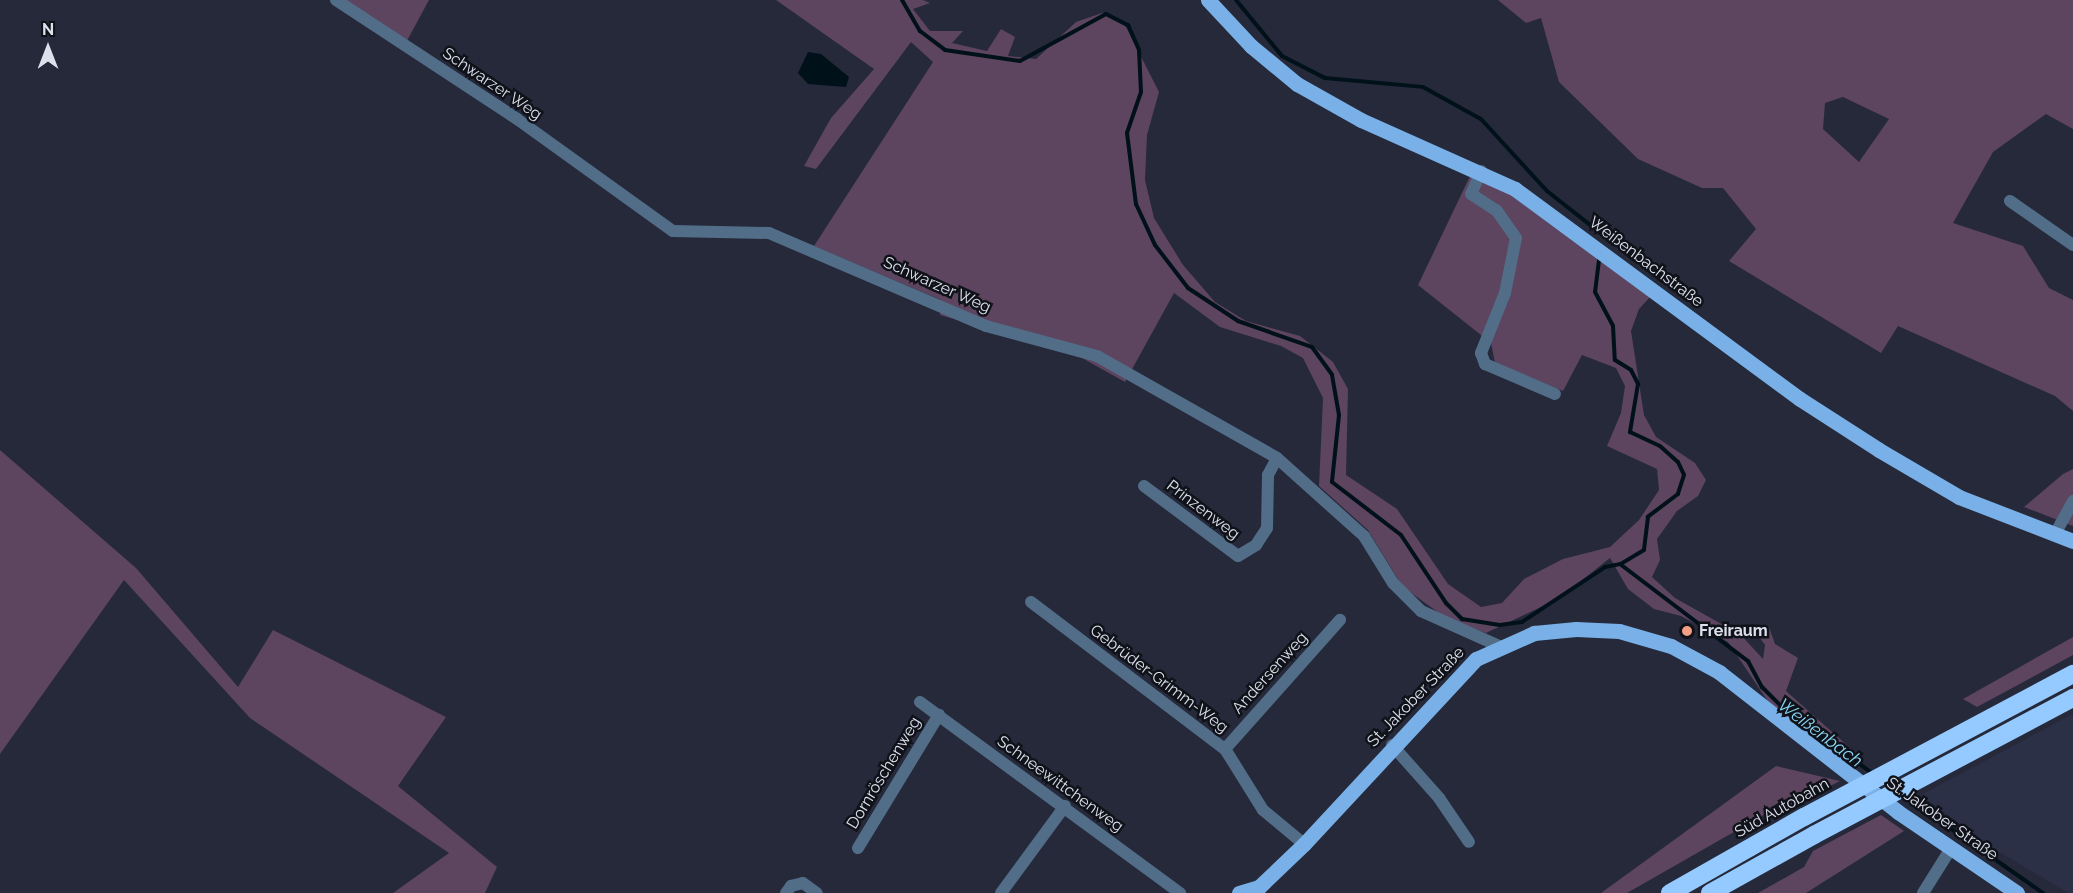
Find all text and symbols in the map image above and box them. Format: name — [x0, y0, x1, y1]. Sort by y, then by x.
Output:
north arrow — [18, 18, 78, 78]
text: N — [42, 20, 54, 39]
street label: Schwarzer Weg — [438, 43, 546, 125]
street label: Weißenbachstraße — [1585, 213, 1707, 311]
street label: Schwarzer Weg — [880, 253, 994, 317]
street label: Prinzenweg — [1163, 476, 1243, 544]
street label: Gebrüder-Grimm-Weg — [1086, 621, 1232, 737]
place label: Freiraum — [1699, 621, 1768, 641]
marker: Freiraum — [1680, 624, 1694, 638]
street label: Andersenweg — [1228, 628, 1312, 718]
street label: St. Jakober Straße — [1363, 643, 1469, 751]
water label: Weißenbach — [1773, 694, 1867, 772]
street label: Dornröschenweg — [843, 714, 925, 832]
street label: Schneewittchenweg — [993, 732, 1127, 836]
street label: St. Jakober Straße — [1882, 773, 2002, 865]
street label: Süd Autobahn — [1731, 774, 1833, 842]

